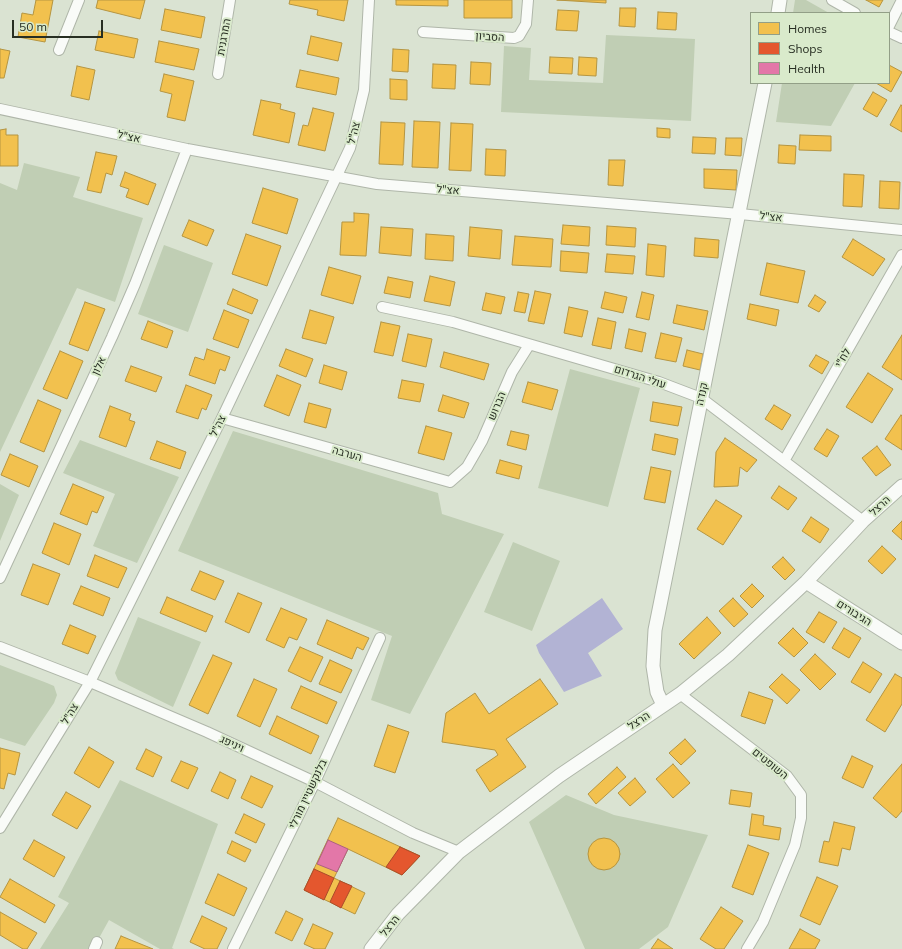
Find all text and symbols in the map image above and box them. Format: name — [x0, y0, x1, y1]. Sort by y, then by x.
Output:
scale bar — [14, 12, 105, 38]
legend — [750, 12, 890, 84]
street label: המרגנית — [214, 18, 234, 56]
text: 50 m — [19, 19, 47, 34]
text: Homes — [788, 21, 827, 36]
street label: הסביון — [475, 29, 505, 45]
text: Shops — [788, 41, 823, 56]
text: Health — [788, 61, 825, 76]
street label: צה"ל — [345, 121, 363, 145]
street label: אצ"ל — [116, 128, 142, 146]
street label: אצ"ל — [436, 182, 460, 198]
street label: אצ"ל — [759, 209, 783, 225]
street label: לח"י — [832, 346, 854, 370]
street label: אלון — [89, 355, 109, 377]
street label: עולי הגרדום — [613, 362, 667, 392]
street label: קנדה — [693, 381, 711, 407]
street label: הברוש — [485, 390, 509, 422]
street label: צה"ל — [207, 413, 229, 439]
street label: הערבה — [331, 443, 363, 465]
street label: הרצל — [867, 493, 893, 519]
street label: הגיבורים — [834, 597, 874, 629]
street label: צה"ל — [59, 701, 81, 727]
street label: הרצל — [626, 709, 652, 733]
street label: ויניפג — [218, 733, 246, 755]
street label: השופטים — [749, 746, 791, 782]
street label: בלנקשטיין מורלי — [286, 757, 330, 831]
street label: הרצל — [377, 913, 403, 939]

